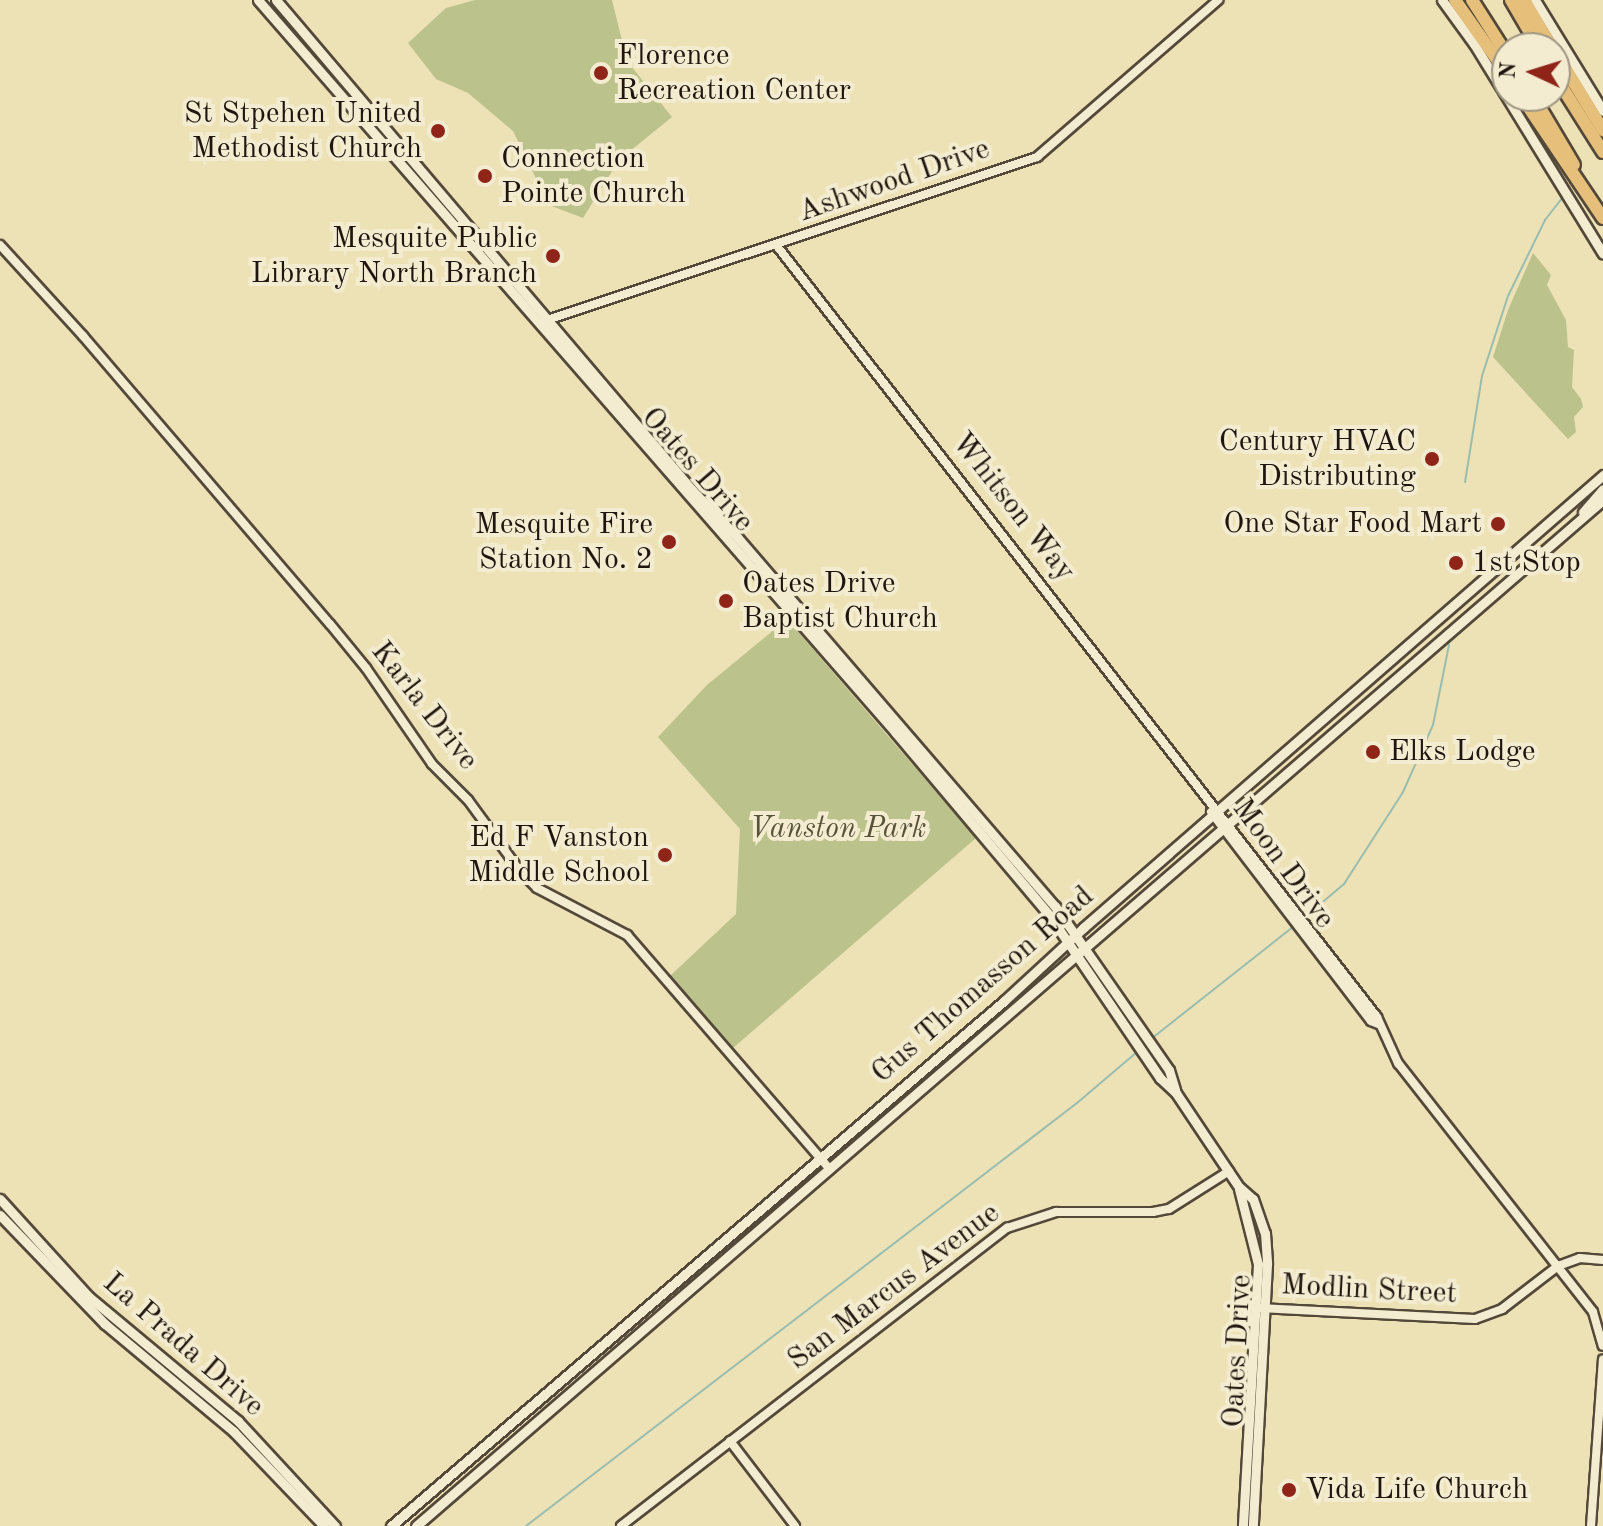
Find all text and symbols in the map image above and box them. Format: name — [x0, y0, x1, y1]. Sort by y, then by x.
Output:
north arrow — [1491, 32, 1571, 112]
place label: Florence Recreation Center — [617, 38, 851, 108]
text: N — [1497, 61, 1521, 80]
marker: Florence Recreation Center — [592, 64, 610, 82]
place label: St Stpehen United Methodist Church — [184, 96, 422, 166]
marker: St Stpehen United Methodist Church — [429, 122, 447, 140]
street label: Ashwood Drive — [794, 131, 994, 231]
place label: Connection Pointe Church — [501, 141, 686, 212]
marker: Connection Pointe Church — [476, 167, 494, 185]
place label: Mesquite Public Library North Branch — [251, 221, 537, 292]
marker: Mesquite Public Library North Branch — [544, 247, 562, 265]
street label: Oates Drive — [633, 400, 761, 540]
place label: Century HVAC Distributing — [1219, 424, 1416, 494]
street label: Whitson Way — [944, 425, 1082, 589]
marker: Century HVAC Distributing — [1423, 450, 1441, 468]
place label: One Star Food Mart — [1223, 506, 1482, 542]
place label: Mesquite Fire Station No. 2 — [475, 507, 653, 578]
marker: One Star Food Mart — [1489, 515, 1507, 533]
marker: Mesquite Fire Station No. 2 — [660, 533, 678, 551]
place label: 1st Stop — [1472, 545, 1581, 581]
marker: 1st Stop — [1447, 554, 1465, 572]
place label: Oates Drive Baptist Church — [742, 566, 938, 636]
marker: Oates Drive Baptist Church — [717, 592, 735, 610]
street label: Karla Drive — [363, 635, 485, 777]
place label: Elks Lodge — [1389, 734, 1535, 770]
marker: Elks Lodge — [1364, 743, 1382, 761]
street label: Moon Drive — [1224, 792, 1342, 936]
park label: Vanston Park — [750, 811, 926, 847]
place label: Ed F Vanston Middle School — [468, 820, 649, 890]
marker: Ed F Vanston Middle School — [656, 846, 674, 864]
street label: Gus Thomasson Road — [865, 879, 1101, 1091]
street label: San Marcus Avenue — [781, 1196, 1007, 1378]
street label: La Prada Drive — [95, 1265, 271, 1425]
street label: Modlin Street — [1280, 1267, 1458, 1313]
street label: Oates Drive — [1216, 1273, 1260, 1429]
place label: Vida Life Church — [1305, 1472, 1528, 1508]
marker: Vida Life Church — [1280, 1481, 1298, 1499]

